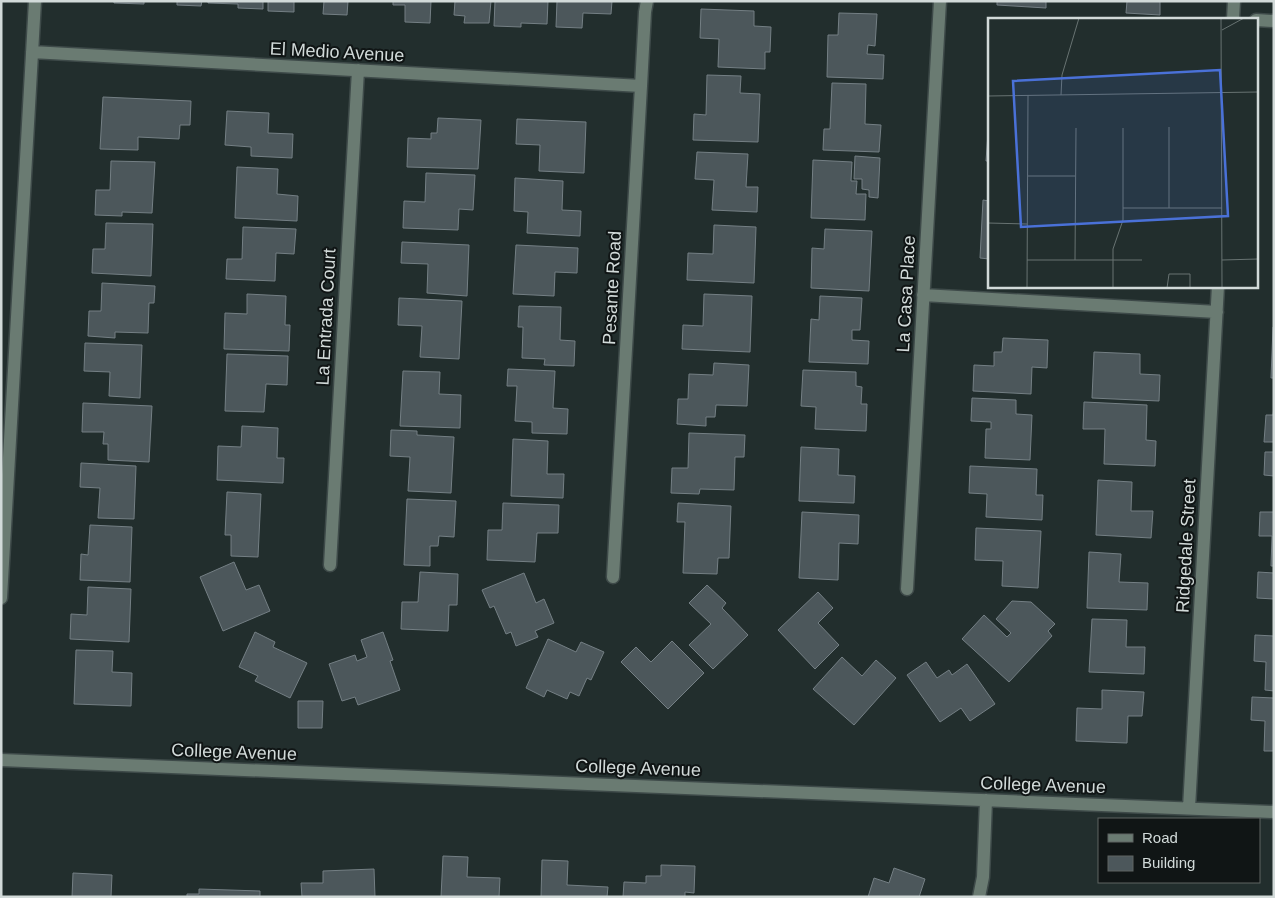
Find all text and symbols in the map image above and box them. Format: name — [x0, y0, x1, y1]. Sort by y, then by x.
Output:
inset map — [988, 18, 1258, 288]
street label: El Medio Avenue — [269, 38, 405, 66]
street label: Pesante Road — [599, 231, 625, 345]
street label: La Casa Place — [893, 235, 919, 353]
street label: La Entrada Court — [312, 248, 340, 386]
street label: Ridgedale Street — [1173, 479, 1199, 613]
street label: College Avenue — [171, 740, 297, 764]
street label: College Avenue — [575, 756, 701, 780]
street label: College Avenue — [980, 773, 1106, 797]
legend — [1098, 818, 1260, 883]
text: Road — [1142, 829, 1178, 846]
text: Building — [1142, 854, 1195, 871]

